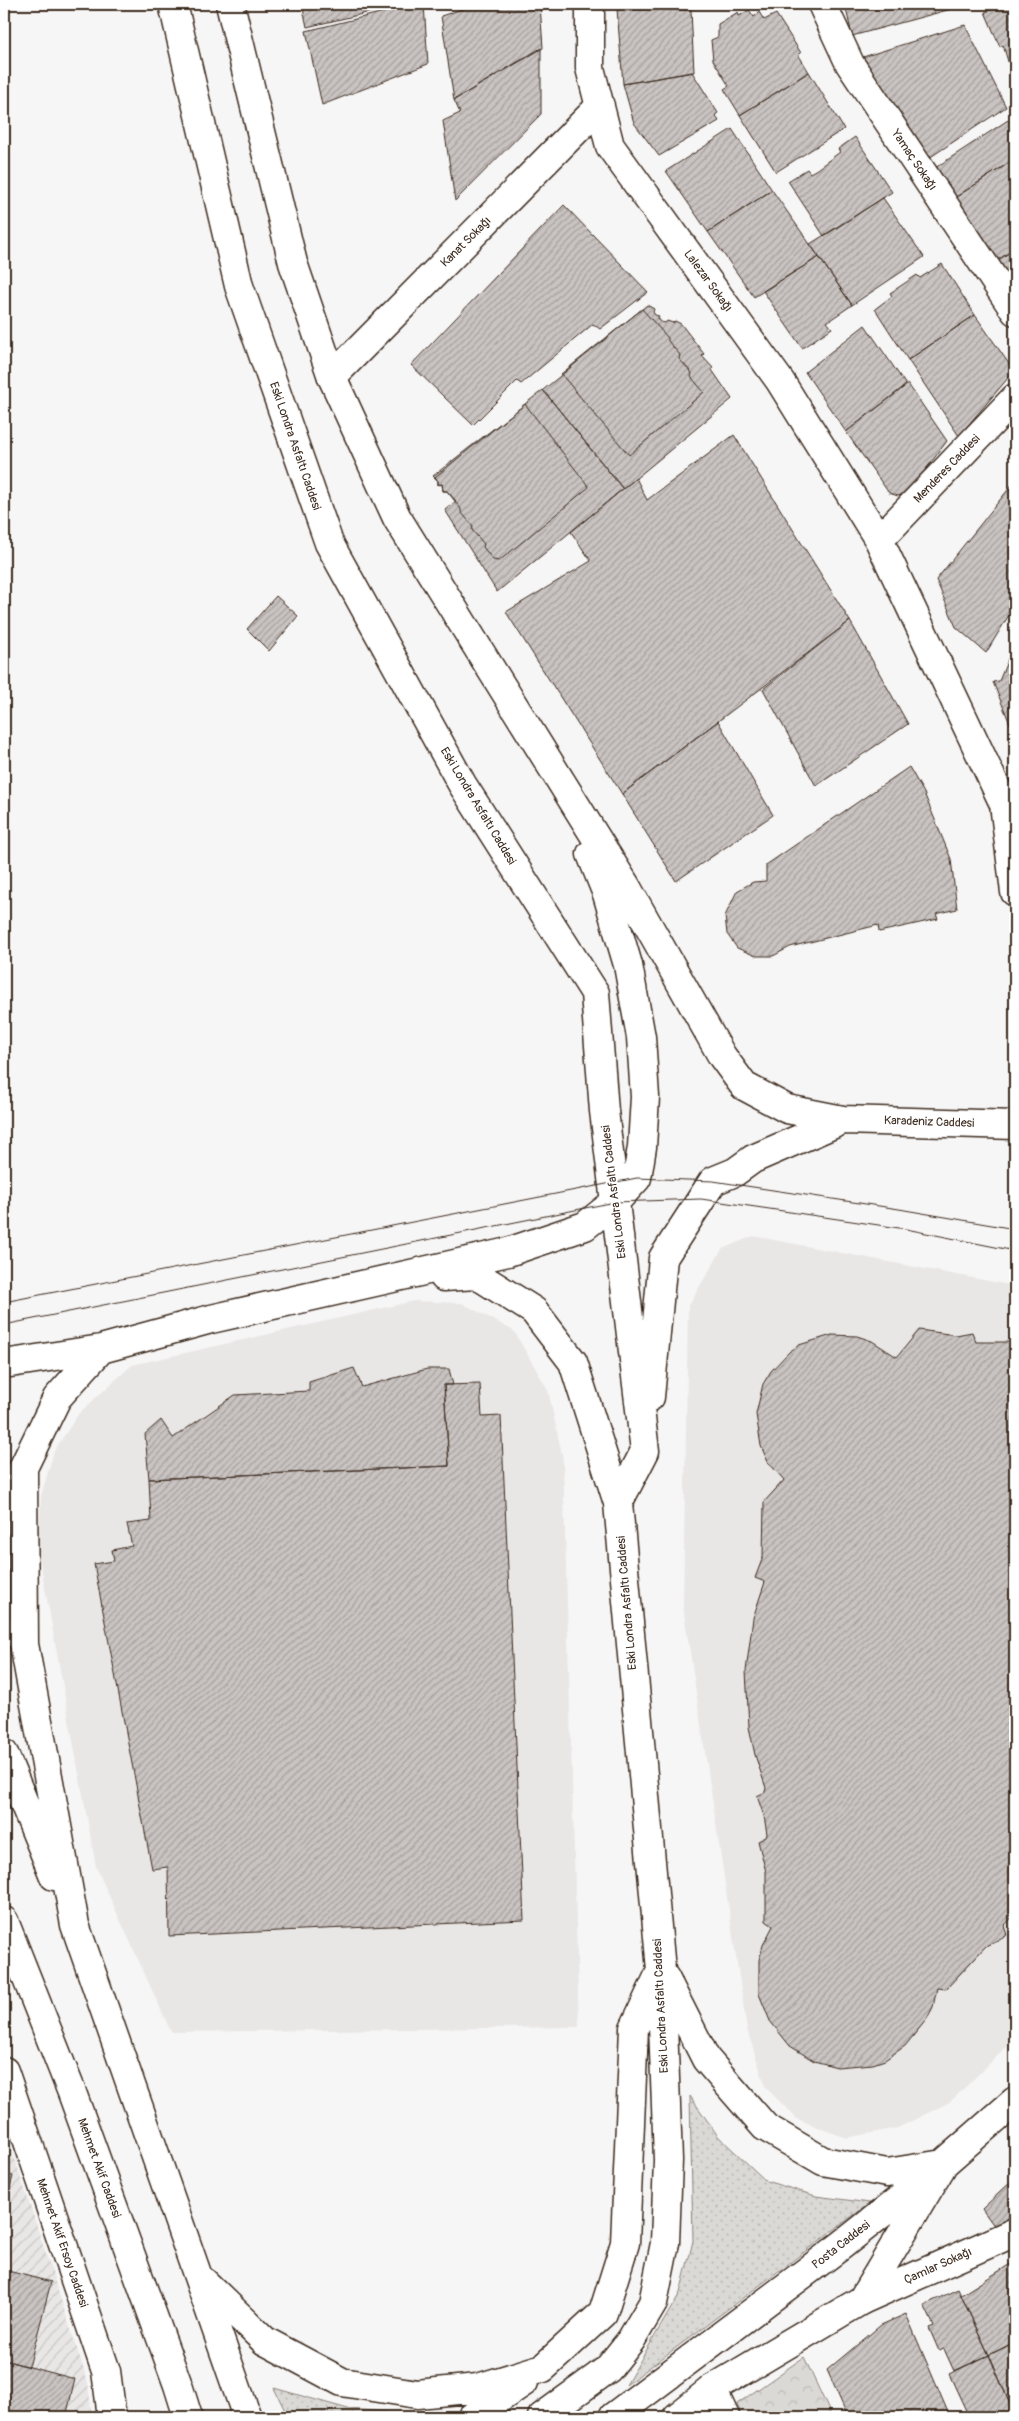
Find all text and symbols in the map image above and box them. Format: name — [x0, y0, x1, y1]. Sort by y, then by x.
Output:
street label: Yamaç Sokağı — [887, 126, 940, 193]
street label: Kanat Sokağı — [438, 214, 494, 270]
street label: Lalezar Sokağı — [680, 247, 736, 315]
street label: Eski Londra Asfaltı Caddesi — [266, 380, 324, 512]
street label: Menderes Caddesi — [911, 432, 983, 506]
street label: Eski Londra Asfaltı Caddesi — [437, 744, 519, 868]
street label: Karadeniz Caddesi — [884, 1113, 974, 1131]
street label: Eski Londra Asfaltı Caddesi — [598, 1124, 630, 1260]
street label: Eski Londra Asfaltı Caddesi — [614, 1535, 640, 1671]
street label: Eski Londra Asfaltı Caddesi — [650, 1938, 672, 2074]
street label: Mehmet Akif Caddesi — [74, 2116, 124, 2220]
street label: Mehmet Akif Ersoy Caddesi — [33, 2177, 91, 2309]
street label: Posta Caddesi — [809, 2218, 873, 2272]
street label: Çamlar Sokağı — [902, 2244, 974, 2288]

